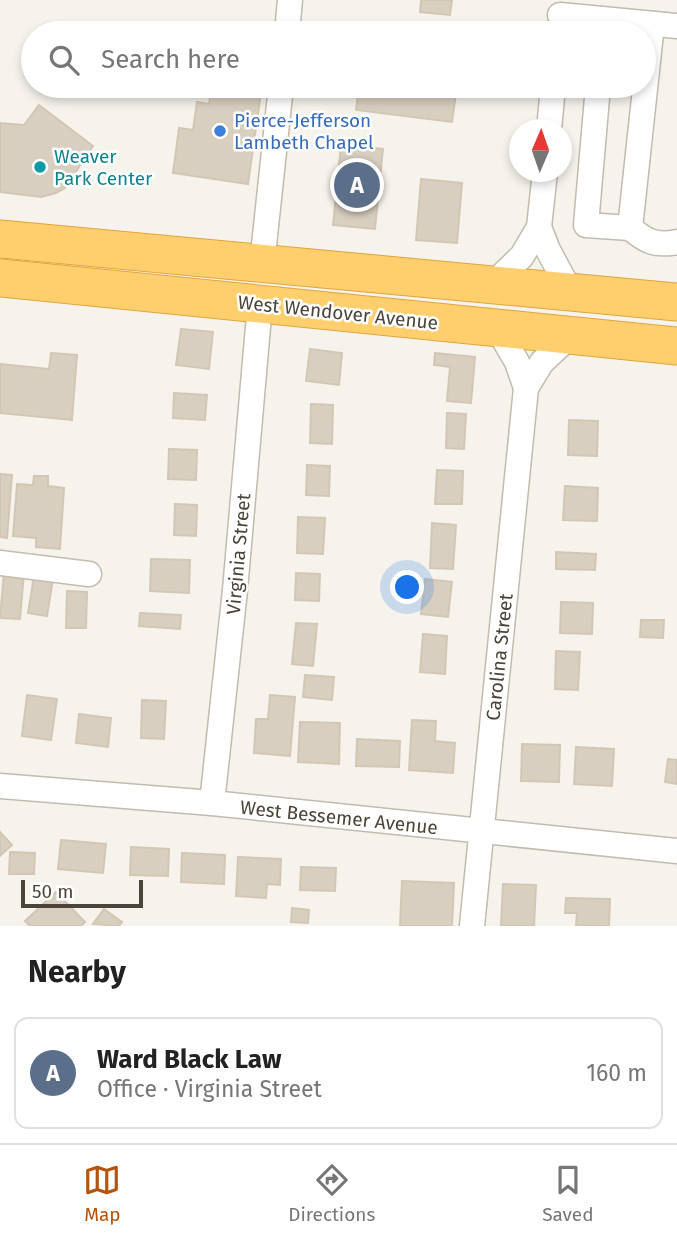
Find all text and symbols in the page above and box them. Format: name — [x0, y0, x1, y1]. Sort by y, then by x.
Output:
search box — [21, 21, 656, 98]
icon: search — [45, 41, 83, 79]
text: Search here — [101, 44, 240, 75]
place label: Pierce-Jefferson Lambeth Chapel — [234, 109, 374, 154]
north arrow — [509, 119, 572, 182]
marker: Pierce-Jefferson Lambeth Chapel — [212, 123, 228, 139]
place label: Weaver Park Center — [54, 145, 153, 190]
marker: Weaver Park Center — [32, 159, 48, 175]
pin: A — [334, 159, 380, 211]
street label: West Wendover Avenue — [237, 291, 439, 334]
street label: Virginia Street — [222, 492, 255, 616]
your location — [390, 570, 424, 604]
street label: Carolina Street — [481, 592, 518, 722]
street label: West Bessemer Avenue — [239, 796, 439, 839]
scale bar — [21, 877, 144, 909]
text: 50 m — [32, 880, 73, 903]
text: Nearby — [28, 954, 126, 990]
text: Ward Black Law — [97, 1044, 281, 1075]
text: A — [46, 1059, 60, 1087]
text: 160 m — [586, 1059, 647, 1087]
text: Office · Virginia Street — [97, 1075, 322, 1103]
tab: Map — [83, 1161, 121, 1226]
tab: Directions — [288, 1161, 375, 1226]
tab: Saved — [542, 1161, 594, 1226]

